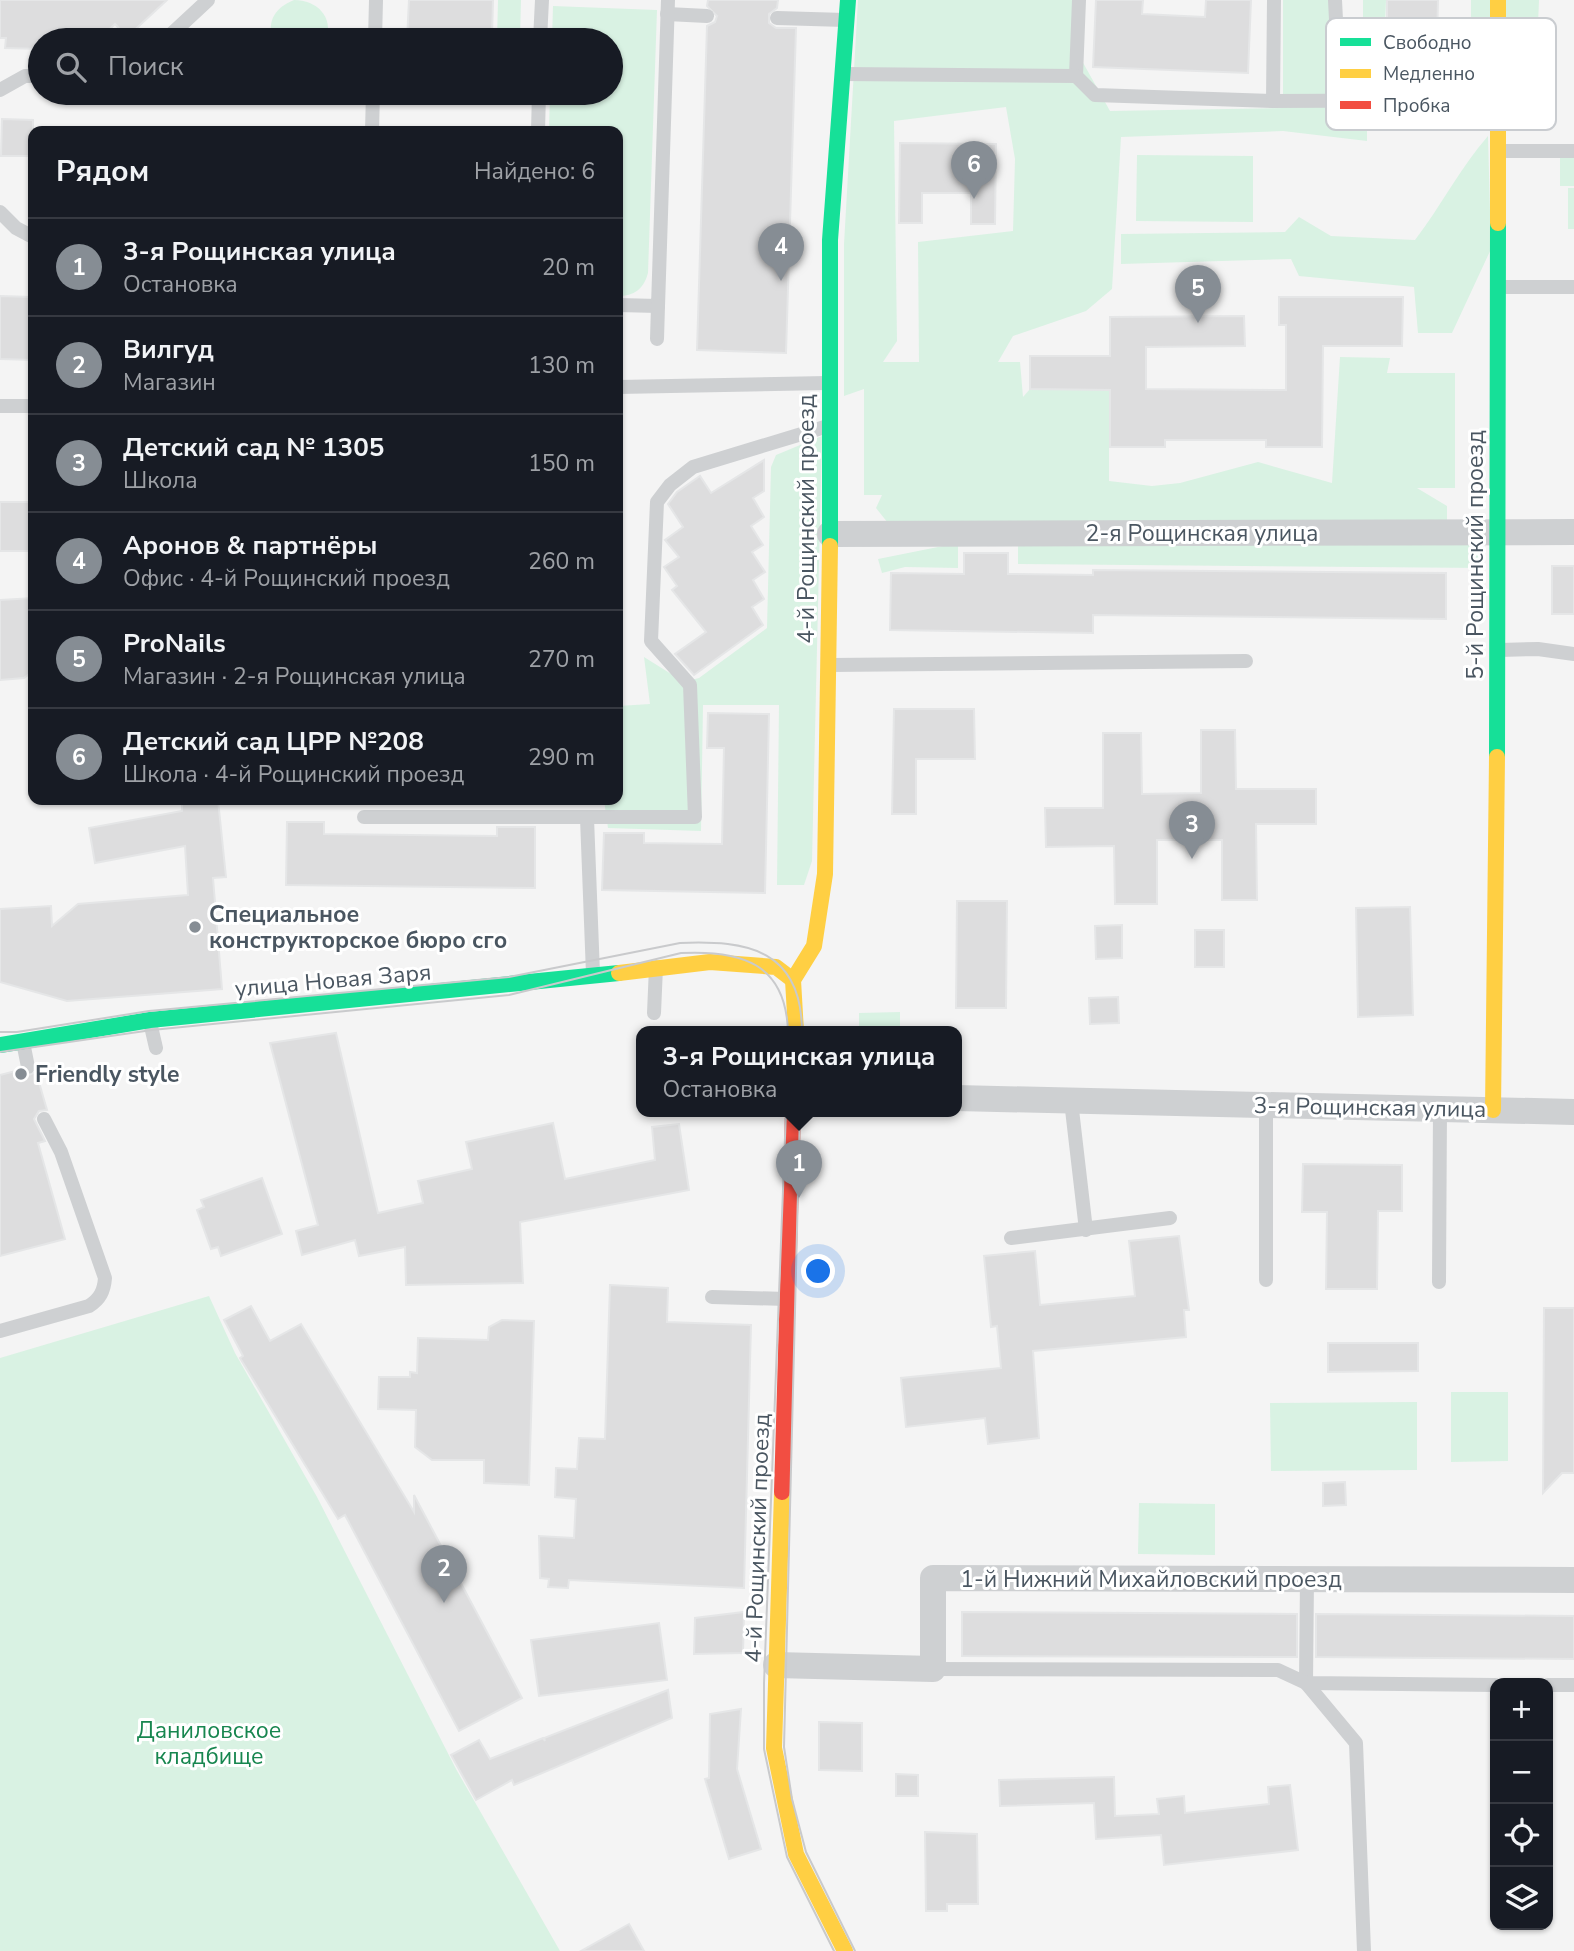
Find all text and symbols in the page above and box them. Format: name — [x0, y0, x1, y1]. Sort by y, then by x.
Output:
legend — [1326, 18, 1556, 130]
search box — [28, 28, 623, 105]
text: Свободно — [1383, 30, 1472, 56]
icon: search — [52, 48, 90, 86]
text: Поиск — [108, 49, 184, 84]
text: Медленно — [1383, 61, 1475, 87]
text: Пробка — [1383, 93, 1450, 119]
pin: 6 — [951, 141, 997, 199]
text: Рядом — [56, 151, 149, 192]
text: Найдено: 6 — [474, 156, 595, 187]
pin: 4 — [758, 223, 804, 281]
text: 3-я Рощинская улица — [123, 234, 396, 269]
text: 1 — [72, 252, 86, 283]
text: 20 m — [542, 252, 595, 283]
pin: 5 — [1175, 265, 1221, 323]
text: Остановка — [123, 269, 238, 300]
text: Вилгуд — [123, 332, 214, 367]
text: 2 — [72, 350, 86, 381]
text: 130 m — [528, 350, 595, 381]
text: Магазин — [123, 367, 216, 398]
street label: 4-й Рощинский проезд — [791, 394, 822, 644]
text: Детский сад № 1305 — [123, 430, 384, 465]
street label: 5-й Рощинский проезд — [1460, 430, 1491, 680]
text: 3 — [72, 448, 86, 479]
text: 150 m — [528, 448, 595, 479]
text: Школа — [123, 465, 198, 496]
street label: 2-я Рощинская улица — [1086, 518, 1318, 549]
text: Аронов & партнёры — [123, 528, 377, 563]
text: 4 — [72, 546, 86, 577]
text: 260 m — [528, 546, 595, 577]
text: Офис · 4-й Рощинский проезд — [123, 563, 450, 594]
text: ProNails — [123, 626, 226, 661]
text: 5 — [72, 644, 86, 675]
text: 270 m — [528, 644, 595, 675]
text: Магазин · 2-я Рощинская улица — [123, 661, 466, 692]
text: Детский сад ЦРР №208 — [123, 724, 424, 759]
text: 6 — [72, 742, 86, 773]
text: 290 m — [528, 742, 595, 773]
text: Школа · 4-й Рощинский проезд — [123, 759, 464, 790]
pin: 3 — [1169, 801, 1215, 859]
place label: Специальное конструкторское бюро сго — [209, 899, 507, 956]
marker: Специальное конструкторское бюро сго — [187, 919, 203, 935]
street label: улица Новая Заря — [234, 956, 433, 1005]
popup — [636, 1026, 962, 1117]
text: 3-я Рощинская улица — [663, 1039, 935, 1074]
place label: Friendly style — [35, 1059, 180, 1090]
marker: Friendly style — [13, 1066, 29, 1082]
text: Остановка — [663, 1074, 777, 1105]
street label: 3-я Рощинская улица — [1253, 1090, 1487, 1125]
pin: 1 — [776, 1140, 822, 1198]
your location — [801, 1254, 835, 1288]
street label: 4-й Рощинский проезд — [738, 1413, 777, 1663]
pin: 2 — [421, 1545, 467, 1603]
street label: 1-й Нижний Михайловский проезд — [960, 1564, 1342, 1595]
map controls — [1490, 1678, 1553, 1930]
button: + — [1490, 1678, 1553, 1741]
park label: Даниловское кладбище — [137, 1715, 281, 1772]
button: − — [1490, 1741, 1553, 1804]
button: locate — [1490, 1804, 1553, 1867]
button: layers — [1490, 1867, 1553, 1930]

